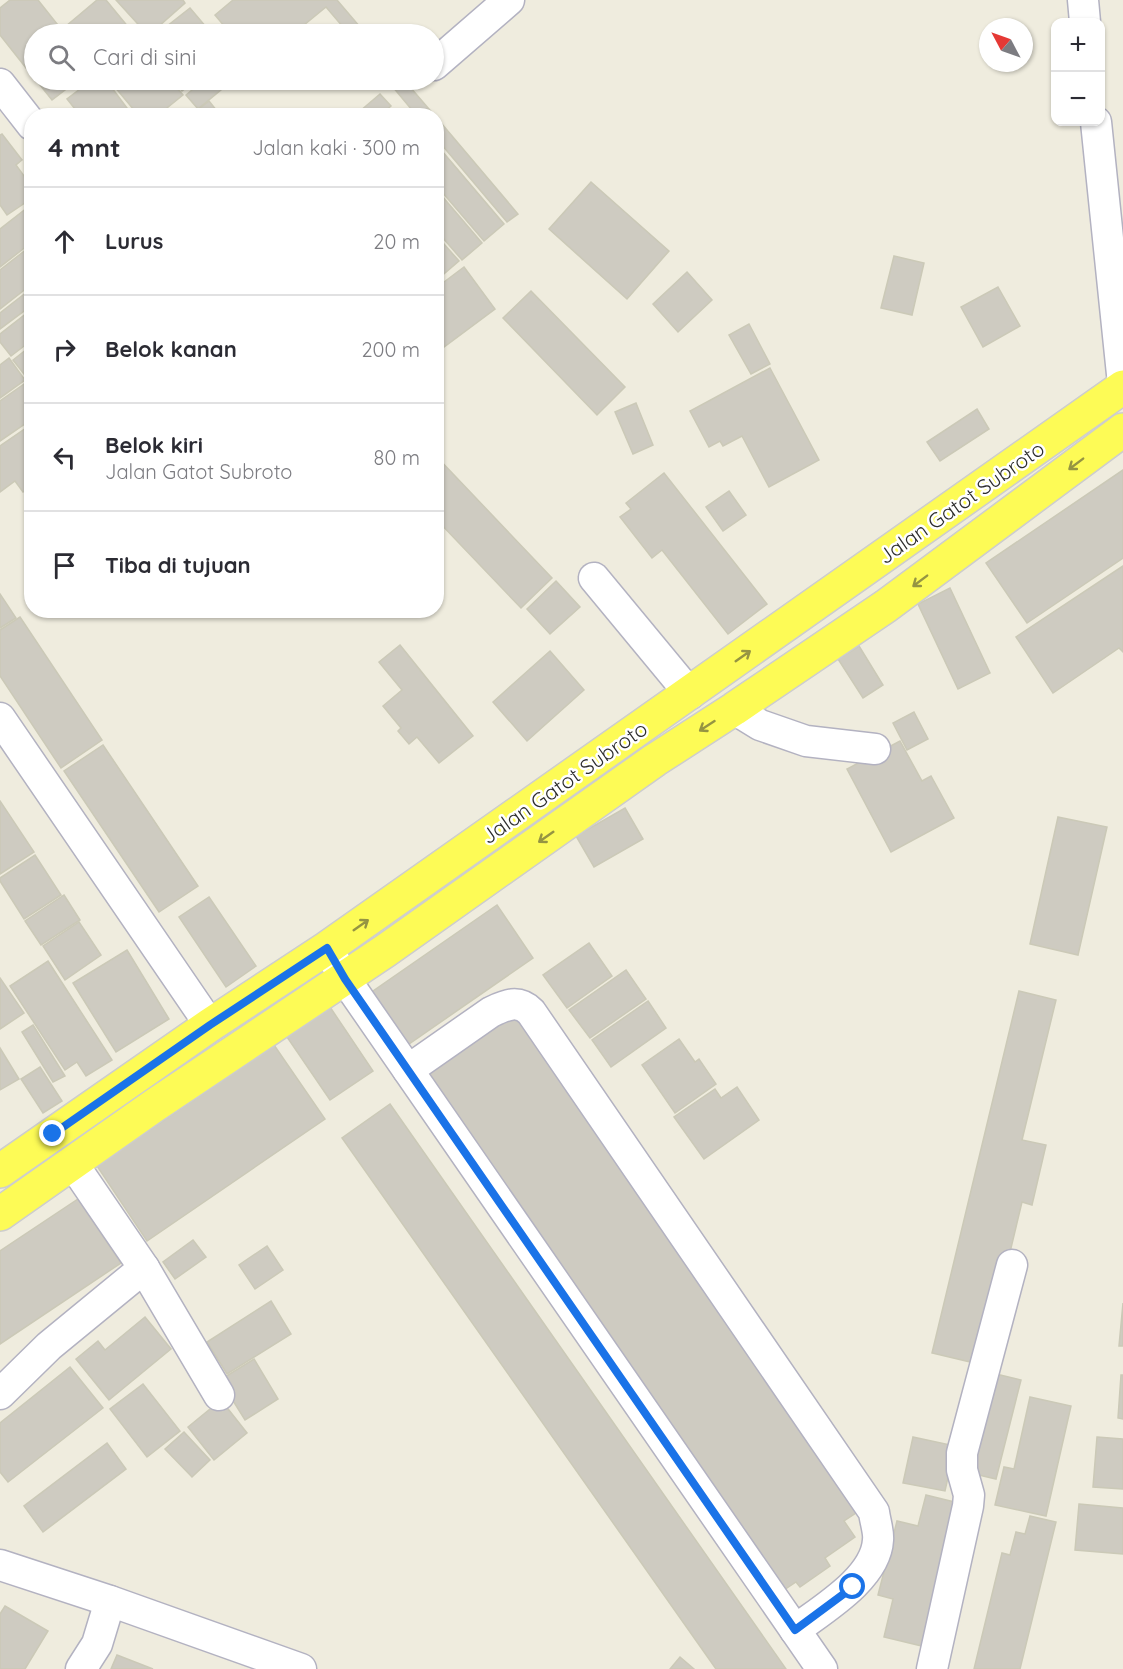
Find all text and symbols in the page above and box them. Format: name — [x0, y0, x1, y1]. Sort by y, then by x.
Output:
north arrow — [979, 18, 1033, 72]
map controls — [1051, 18, 1105, 126]
button: + — [1051, 18, 1105, 72]
search box — [24, 24, 444, 90]
icon: search — [45, 41, 78, 74]
text: Cari di sini — [93, 43, 196, 71]
button: − — [1051, 72, 1105, 126]
text: 4 mnt — [48, 131, 121, 164]
text: Jalan kaki · 300 m — [252, 135, 420, 160]
icon: ahead — [48, 225, 81, 258]
text: Lurus — [105, 227, 163, 255]
text: 20 m — [373, 229, 420, 254]
icon: right — [48, 333, 81, 366]
text: Belok kanan — [105, 335, 237, 363]
text: 200 m — [361, 337, 420, 362]
text: Belok kiri — [105, 431, 203, 459]
street label: Jalan Gatot Subroto — [873, 435, 1049, 569]
icon: left — [48, 441, 81, 474]
text: 80 m — [374, 445, 420, 470]
one-way arrow — [1068, 458, 1084, 471]
text: Jalan Gatot Subroto — [105, 459, 292, 484]
icon: arrive — [48, 549, 81, 582]
text: Tiba di tujuan — [105, 551, 251, 579]
one-way arrow — [912, 574, 928, 587]
one-way arrow — [735, 650, 751, 662]
street label: Jalan Gatot Subroto — [476, 715, 652, 849]
one-way arrow — [698, 720, 715, 733]
one-way arrow — [539, 831, 555, 843]
one-way arrow — [352, 919, 368, 931]
route end — [39, 1120, 65, 1146]
route start — [839, 1573, 865, 1599]

